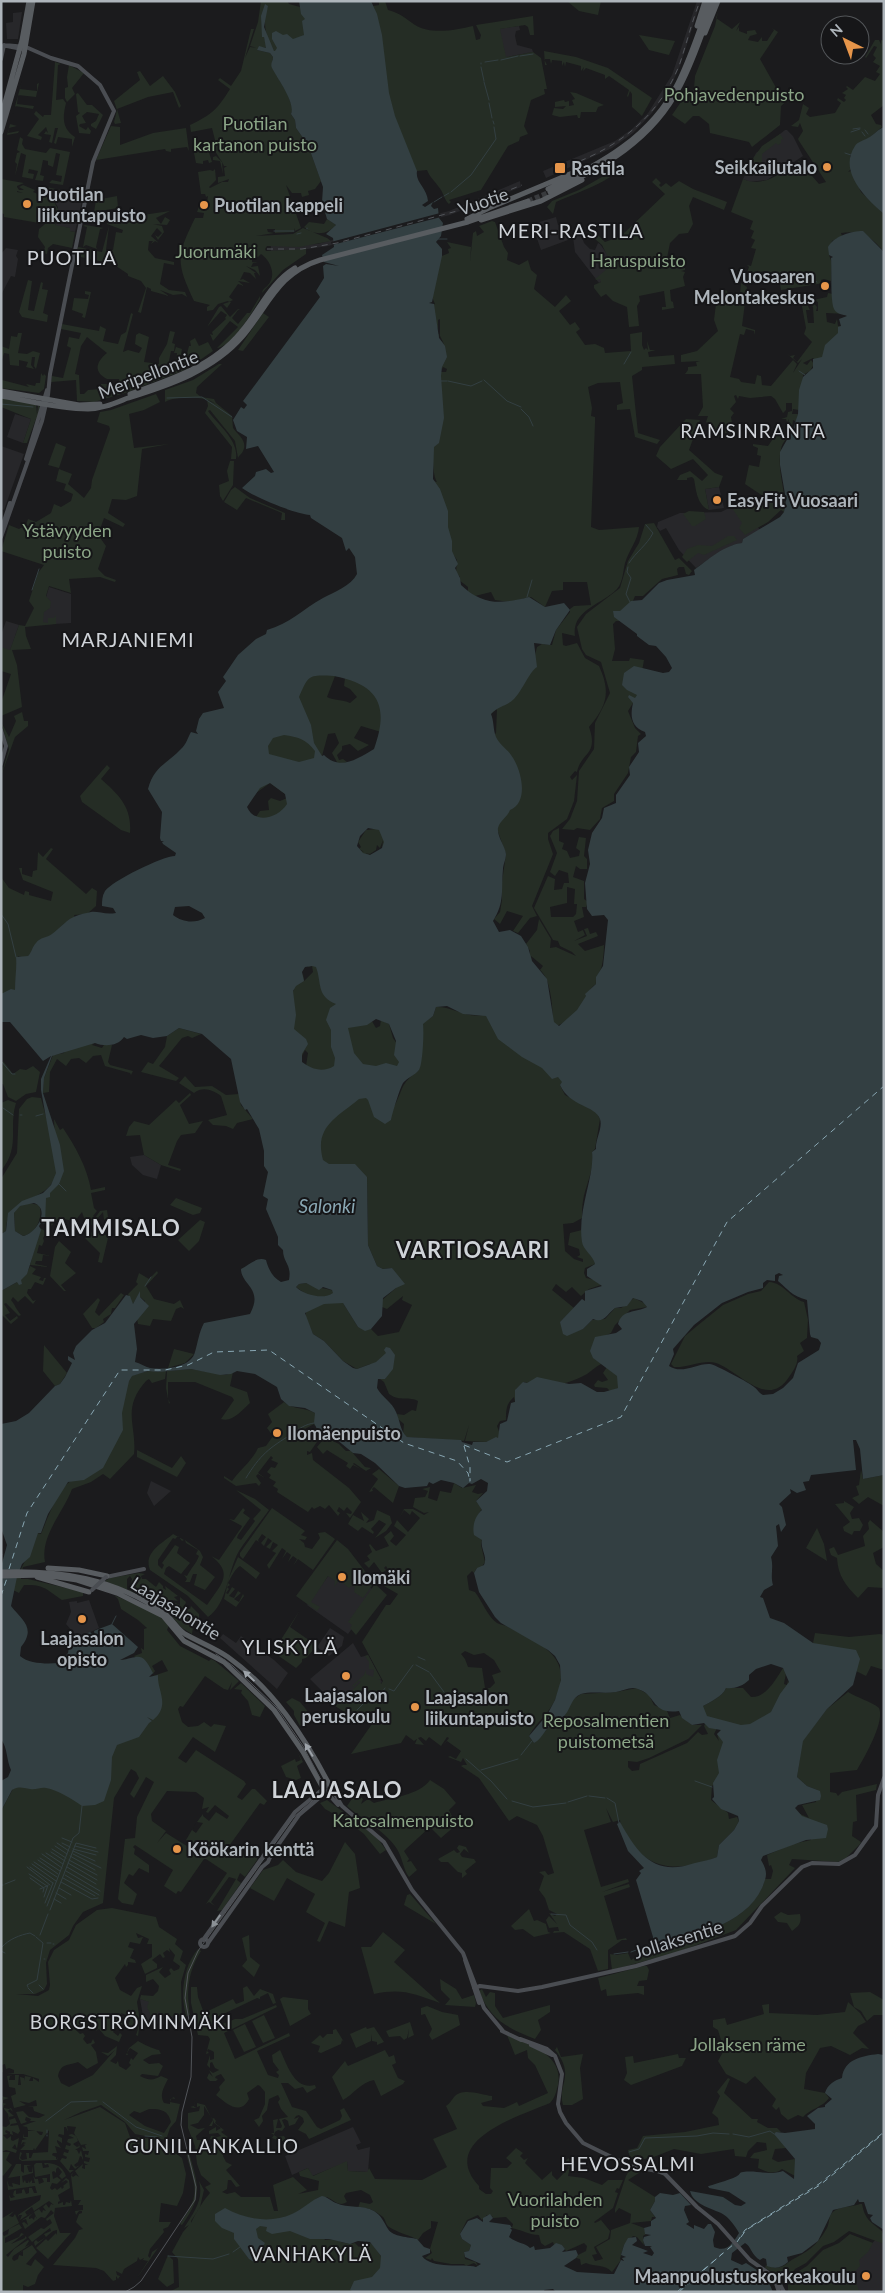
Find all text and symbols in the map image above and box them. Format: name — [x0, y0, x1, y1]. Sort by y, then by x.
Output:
north arrow — [820, 15, 870, 65]
text: N — [826, 20, 846, 40]
park label: Pohjavedenpuisto — [664, 83, 804, 105]
park label: Puotilan kartanon puisto — [193, 112, 317, 155]
place label: Seikkailutalo — [715, 156, 817, 178]
place label: Rastila — [571, 157, 625, 179]
marker: Rastila — [553, 161, 567, 175]
marker: Seikkailutalo — [821, 161, 833, 173]
street label: Vuotie — [455, 182, 511, 220]
place label: Puotilan liikuntapuisto — [37, 183, 146, 226]
place label: Puotilan kappeli — [214, 194, 343, 216]
marker: Puotilan liikuntapuisto — [21, 198, 33, 210]
marker: Puotilan kappeli — [198, 199, 210, 211]
district label: MERI-RASTILA — [498, 218, 644, 242]
park label: Juorumäki — [175, 240, 257, 262]
district label: PUOTILA — [27, 245, 117, 269]
park label: Haruspuisto — [590, 249, 686, 271]
place label: Vuosaaren Melontakeskus — [694, 265, 815, 308]
marker: Vuosaaren Melontakeskus — [819, 280, 831, 292]
street label: Meripellontie — [95, 345, 201, 403]
district label: RAMSINRANTA — [680, 419, 826, 442]
place label: EasyFit Vuosaari — [727, 489, 858, 511]
marker: EasyFit Vuosaari — [711, 494, 723, 506]
park label: Ystävyyden puisto — [22, 519, 112, 562]
district label: MARJANIEMI — [61, 627, 195, 651]
water label: Salonki — [299, 1194, 356, 1217]
district label: TAMMISALO — [41, 1214, 181, 1241]
district label: VARTIOSAARI — [395, 1236, 550, 1263]
place label: Ilomäenpuisto — [287, 1422, 401, 1444]
marker: Ilomäenpuisto — [271, 1427, 283, 1439]
place label: Ilomäki — [352, 1566, 410, 1588]
marker: Ilomäki — [336, 1571, 348, 1583]
street label: Laajasalontie — [127, 1572, 225, 1644]
marker: Laajasalon opisto — [76, 1613, 88, 1625]
place label: Laajasalon opisto — [40, 1627, 124, 1670]
district label: YLISKYLÄ — [242, 1634, 338, 1658]
one-way arrow — [243, 1670, 255, 1682]
marker: Laajasalon peruskoulu — [340, 1670, 352, 1682]
place label: Laajasalon peruskoulu — [302, 1684, 390, 1727]
place label: Laajasalon liikuntapuisto — [425, 1686, 534, 1729]
marker: Laajasalon liikuntapuisto — [409, 1701, 421, 1713]
park label: Reposalmentien puistometsä — [543, 1709, 669, 1752]
one-way arrow — [305, 1743, 314, 1756]
district label: LAAJASALO — [271, 1776, 403, 1803]
park label: Katosalmenpuisto — [332, 1809, 474, 1831]
place label: Köökarin kenttä — [187, 1838, 315, 1860]
marker: Köökarin kenttä — [171, 1843, 183, 1855]
one-way arrow — [211, 1914, 221, 1928]
street label: Jollaksentie — [631, 1915, 725, 1963]
district label: BORGSTRÖMINMÄKI — [30, 2010, 232, 2033]
park label: Jollaksen räme — [690, 2033, 806, 2055]
district label: GUNILLANKALLIO — [125, 2134, 299, 2157]
district label: HEVOSSALMI — [560, 2151, 696, 2175]
park label: Vuorilahden puisto — [507, 2188, 603, 2231]
district label: VANHAKYLÄ — [250, 2242, 372, 2265]
place label: Maanpuolustuskorkeakoulu — [634, 2265, 856, 2287]
marker: Maanpuolustuskorkeakoulu — [860, 2270, 872, 2282]

